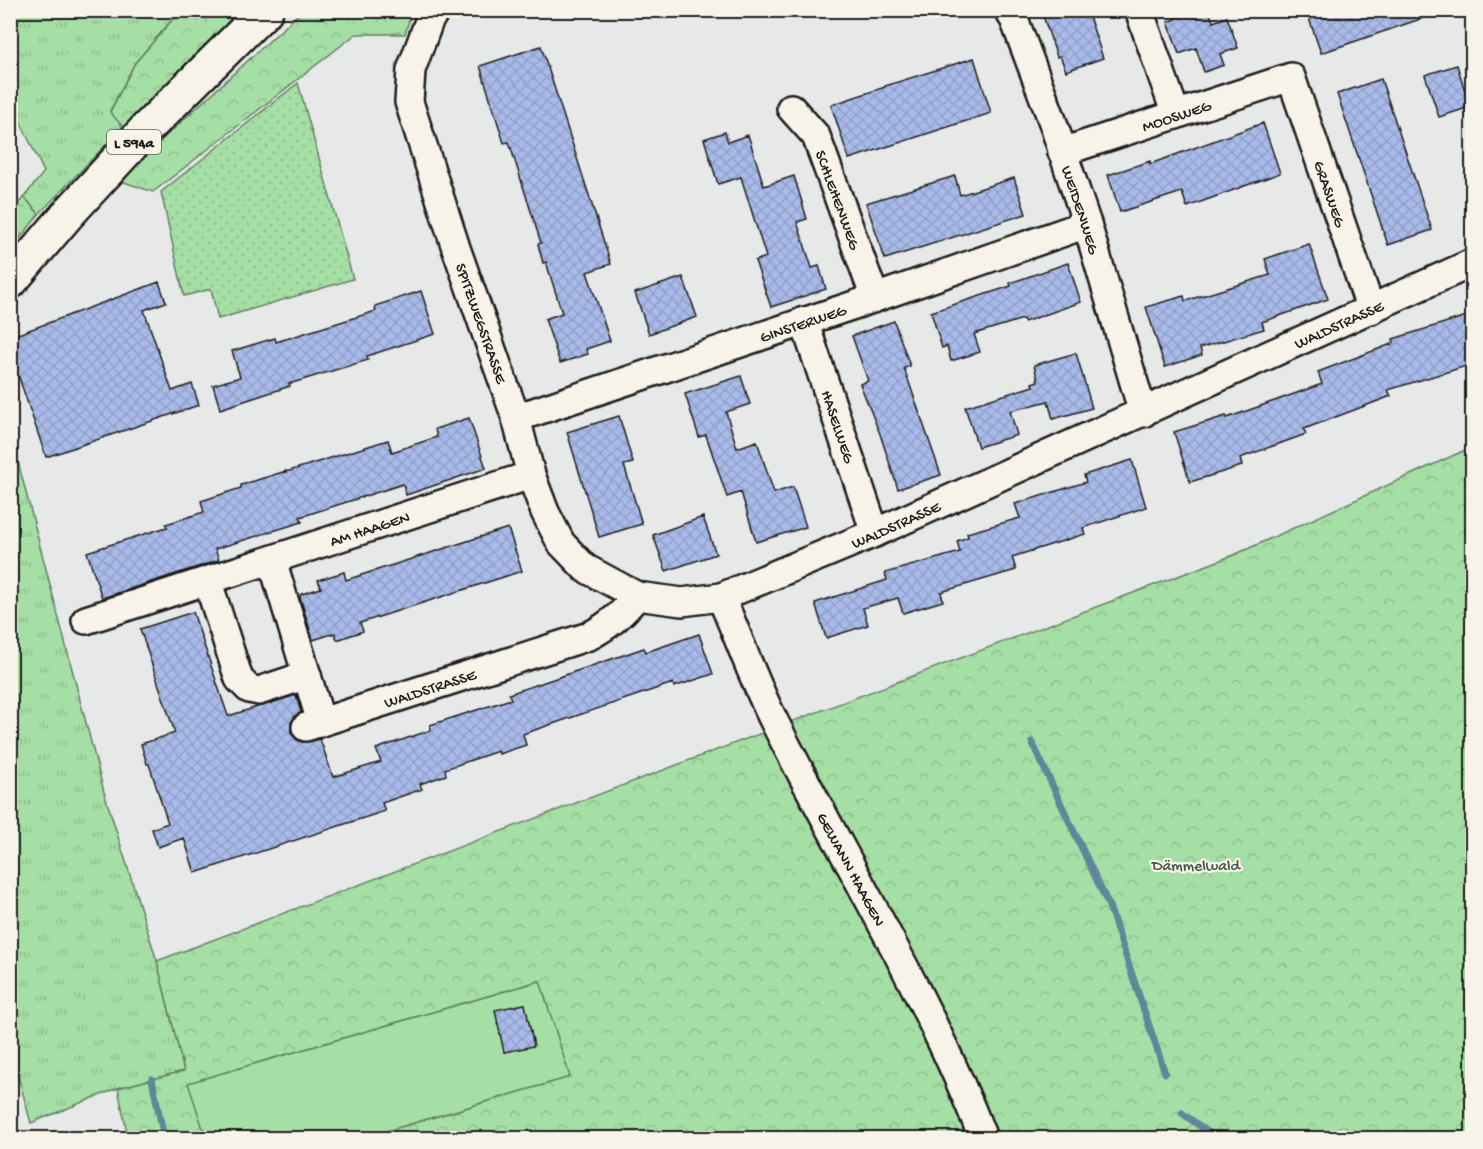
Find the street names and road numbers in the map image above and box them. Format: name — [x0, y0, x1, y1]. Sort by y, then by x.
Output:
street label: MOOSWEG — [1140, 98, 1215, 138]
road number: L 594a — [107, 130, 161, 154]
street label: SCHLEHENWEG — [809, 148, 863, 254]
street label: GRASWEG — [1307, 159, 1348, 231]
street label: WEIDENWEG — [1055, 164, 1102, 258]
street label: SPITZWEGSTRASSE — [449, 261, 509, 388]
street label: WALDSTRASSE — [1292, 298, 1388, 355]
street label: GINSTERWEG — [758, 302, 850, 349]
street label: HASELWEG — [815, 389, 857, 467]
street label: WALDSTRASSE — [849, 498, 945, 555]
street label: AM HAAGEN — [328, 509, 413, 553]
street label: WALDSTRASSE — [382, 667, 480, 714]
street label: GEWANN HAAGEN — [811, 810, 887, 930]

